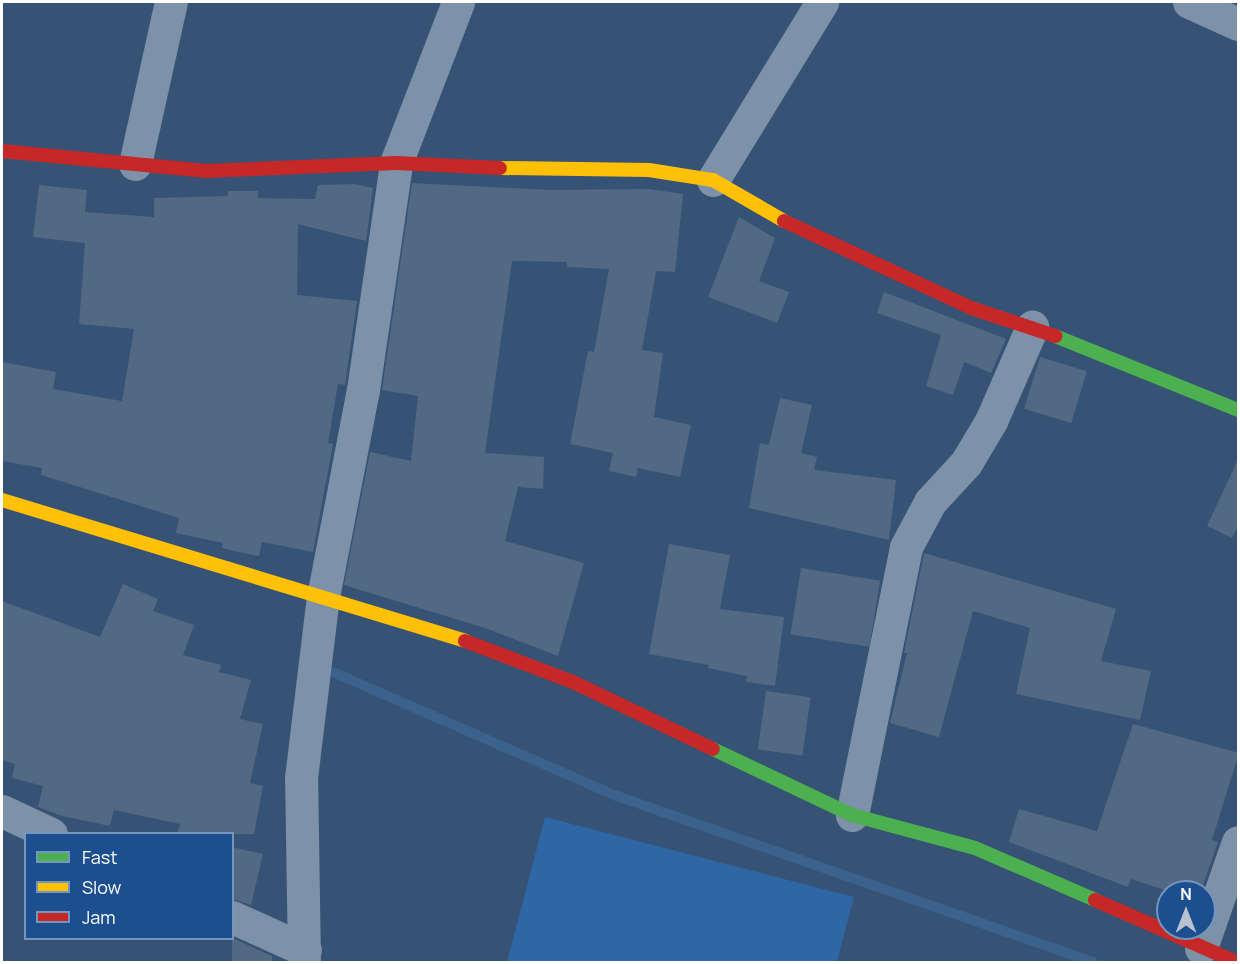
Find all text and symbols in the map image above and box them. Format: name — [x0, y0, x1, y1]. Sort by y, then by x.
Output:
legend — [24, 832, 234, 940]
text: Fast — [82, 845, 117, 869]
text: Slow — [82, 875, 121, 899]
north arrow — [1156, 880, 1216, 940]
text: N — [1180, 883, 1192, 905]
text: Jam — [82, 905, 116, 929]

